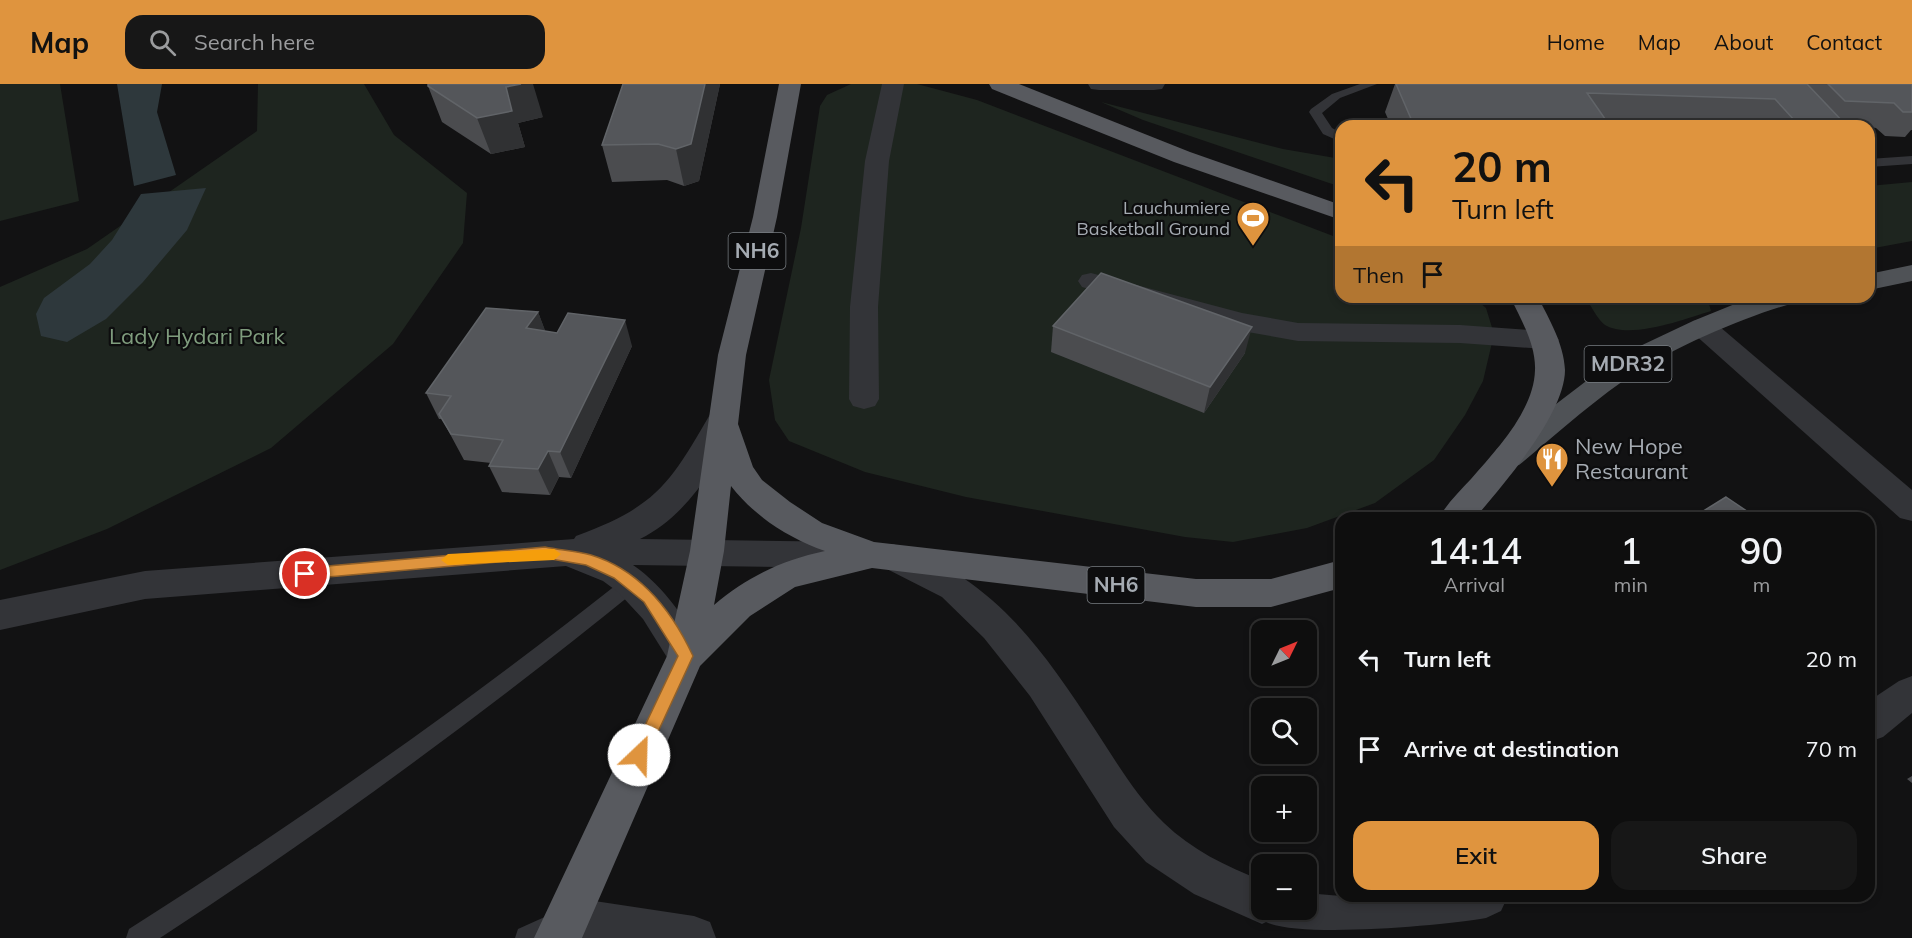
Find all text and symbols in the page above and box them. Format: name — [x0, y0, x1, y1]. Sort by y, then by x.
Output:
search box — [125, 15, 545, 69]
text: Map — [30, 25, 89, 60]
icon: search — [146, 26, 179, 59]
text: Search here — [194, 28, 315, 56]
text: Home — [1547, 29, 1605, 55]
text: Map — [1638, 29, 1681, 55]
text: About — [1714, 29, 1773, 55]
text: Contact — [1806, 29, 1882, 55]
text: 20 m — [1452, 140, 1552, 193]
icon: left — [1353, 144, 1431, 222]
text: Turn left — [1452, 192, 1554, 226]
place label: Lauchumiere Basketball Ground — [1076, 196, 1230, 240]
sports icon: Lauchumiere Basketball Ground — [1235, 200, 1271, 247]
road number: NH6 — [728, 233, 786, 269]
icon: arrive — [1416, 258, 1449, 291]
text: Then — [1353, 261, 1404, 289]
park label: Lady Hydari Park — [109, 322, 286, 350]
road number: MDR32 — [1584, 346, 1672, 382]
place label: New Hope Restaurant — [1575, 432, 1688, 485]
restaurant icon: New Hope Restaurant — [1534, 441, 1570, 488]
text: 14:14 — [1427, 528, 1522, 573]
text: 1 — [1620, 528, 1642, 573]
text: 90 — [1740, 528, 1783, 573]
pin — [279, 548, 330, 599]
icon: arrive — [288, 557, 321, 590]
road number: NH6 — [1088, 567, 1144, 603]
text: Arrival — [1444, 572, 1505, 597]
text: min — [1614, 572, 1648, 597]
text: m — [1753, 572, 1770, 597]
north arrow — [1251, 620, 1317, 686]
map controls — [1251, 620, 1317, 920]
icon: left — [1353, 643, 1386, 676]
text: Turn left — [1404, 645, 1491, 673]
text: 20 m — [1806, 645, 1857, 673]
button: search — [1251, 698, 1317, 764]
position arrow — [607, 723, 671, 787]
icon: arrive — [1353, 733, 1386, 766]
text: Arrive at destination — [1404, 735, 1619, 763]
text: 70 m — [1806, 735, 1857, 763]
button: + — [1251, 776, 1317, 842]
button: Exit — [1353, 821, 1599, 890]
button: Share — [1611, 821, 1857, 890]
button: − — [1251, 854, 1317, 920]

